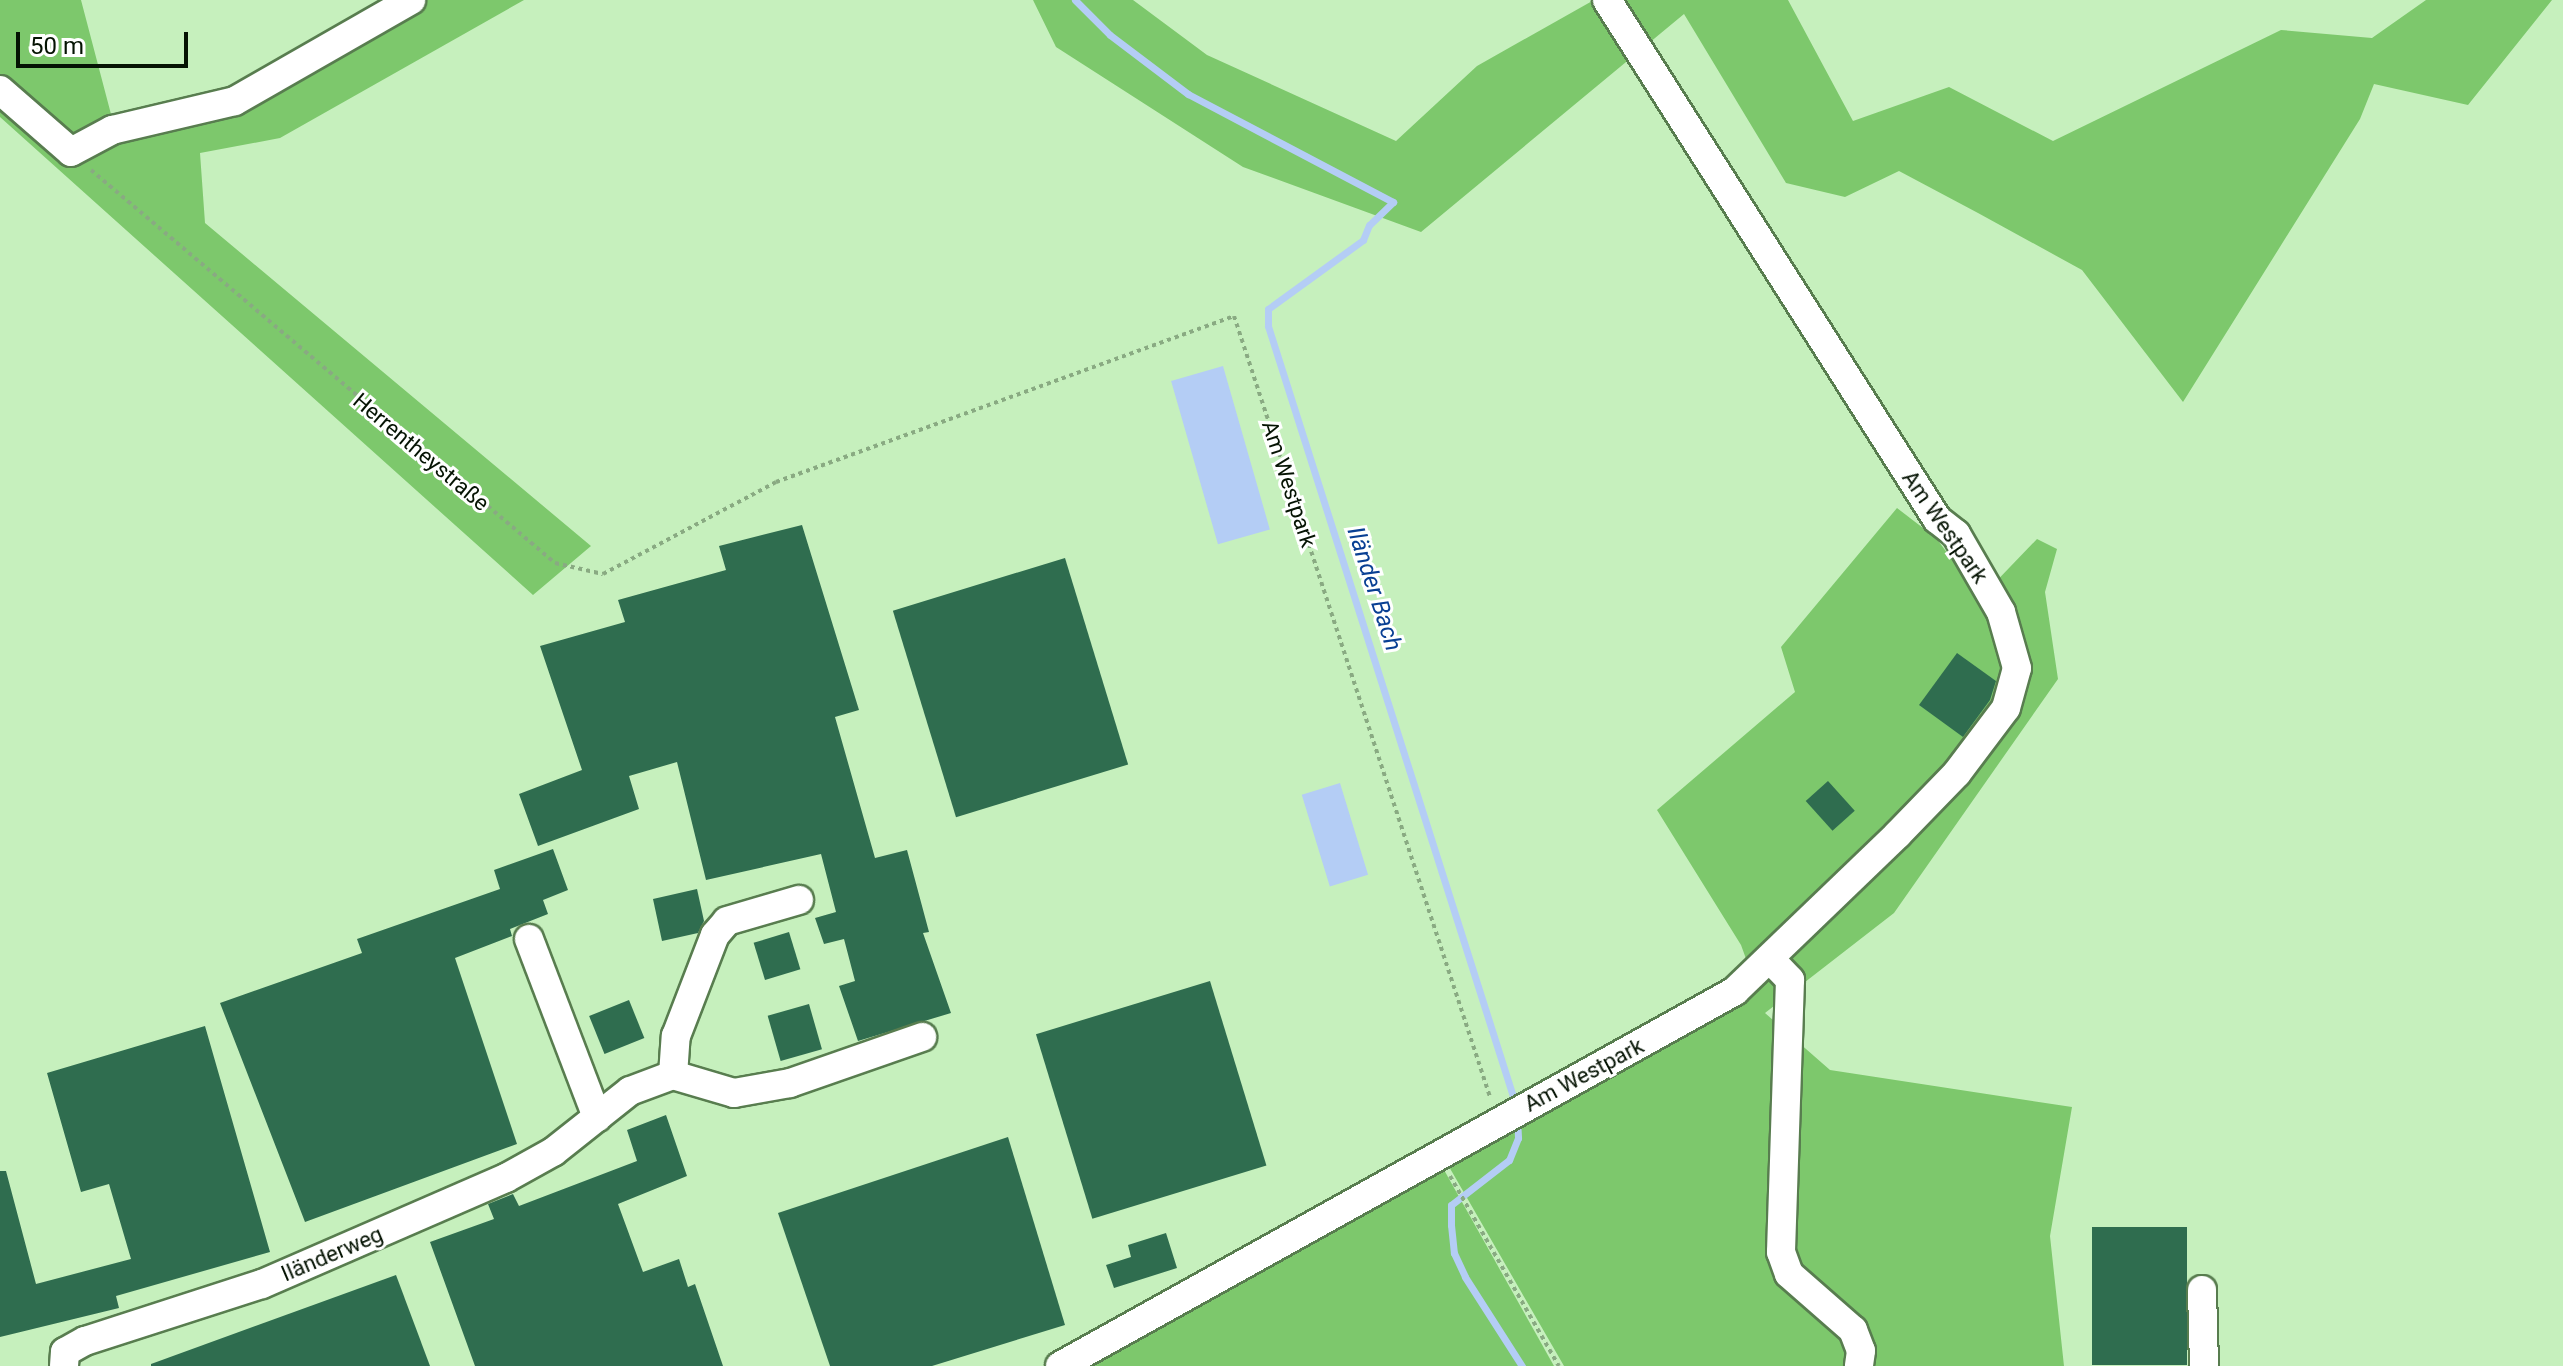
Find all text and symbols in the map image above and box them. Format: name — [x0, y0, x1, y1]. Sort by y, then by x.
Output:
scale bar — [20, 16, 192, 66]
text: 50 m — [30, 32, 84, 60]
street label: Herrentheystraße — [348, 387, 494, 517]
street label: Am Westpark — [1256, 417, 1322, 551]
street label: Am Westpark — [1896, 466, 1994, 588]
water label: Iländer Bach — [1340, 523, 1408, 655]
street label: Am Westpark — [1520, 1032, 1648, 1118]
street label: Iländerweg — [277, 1221, 387, 1287]

